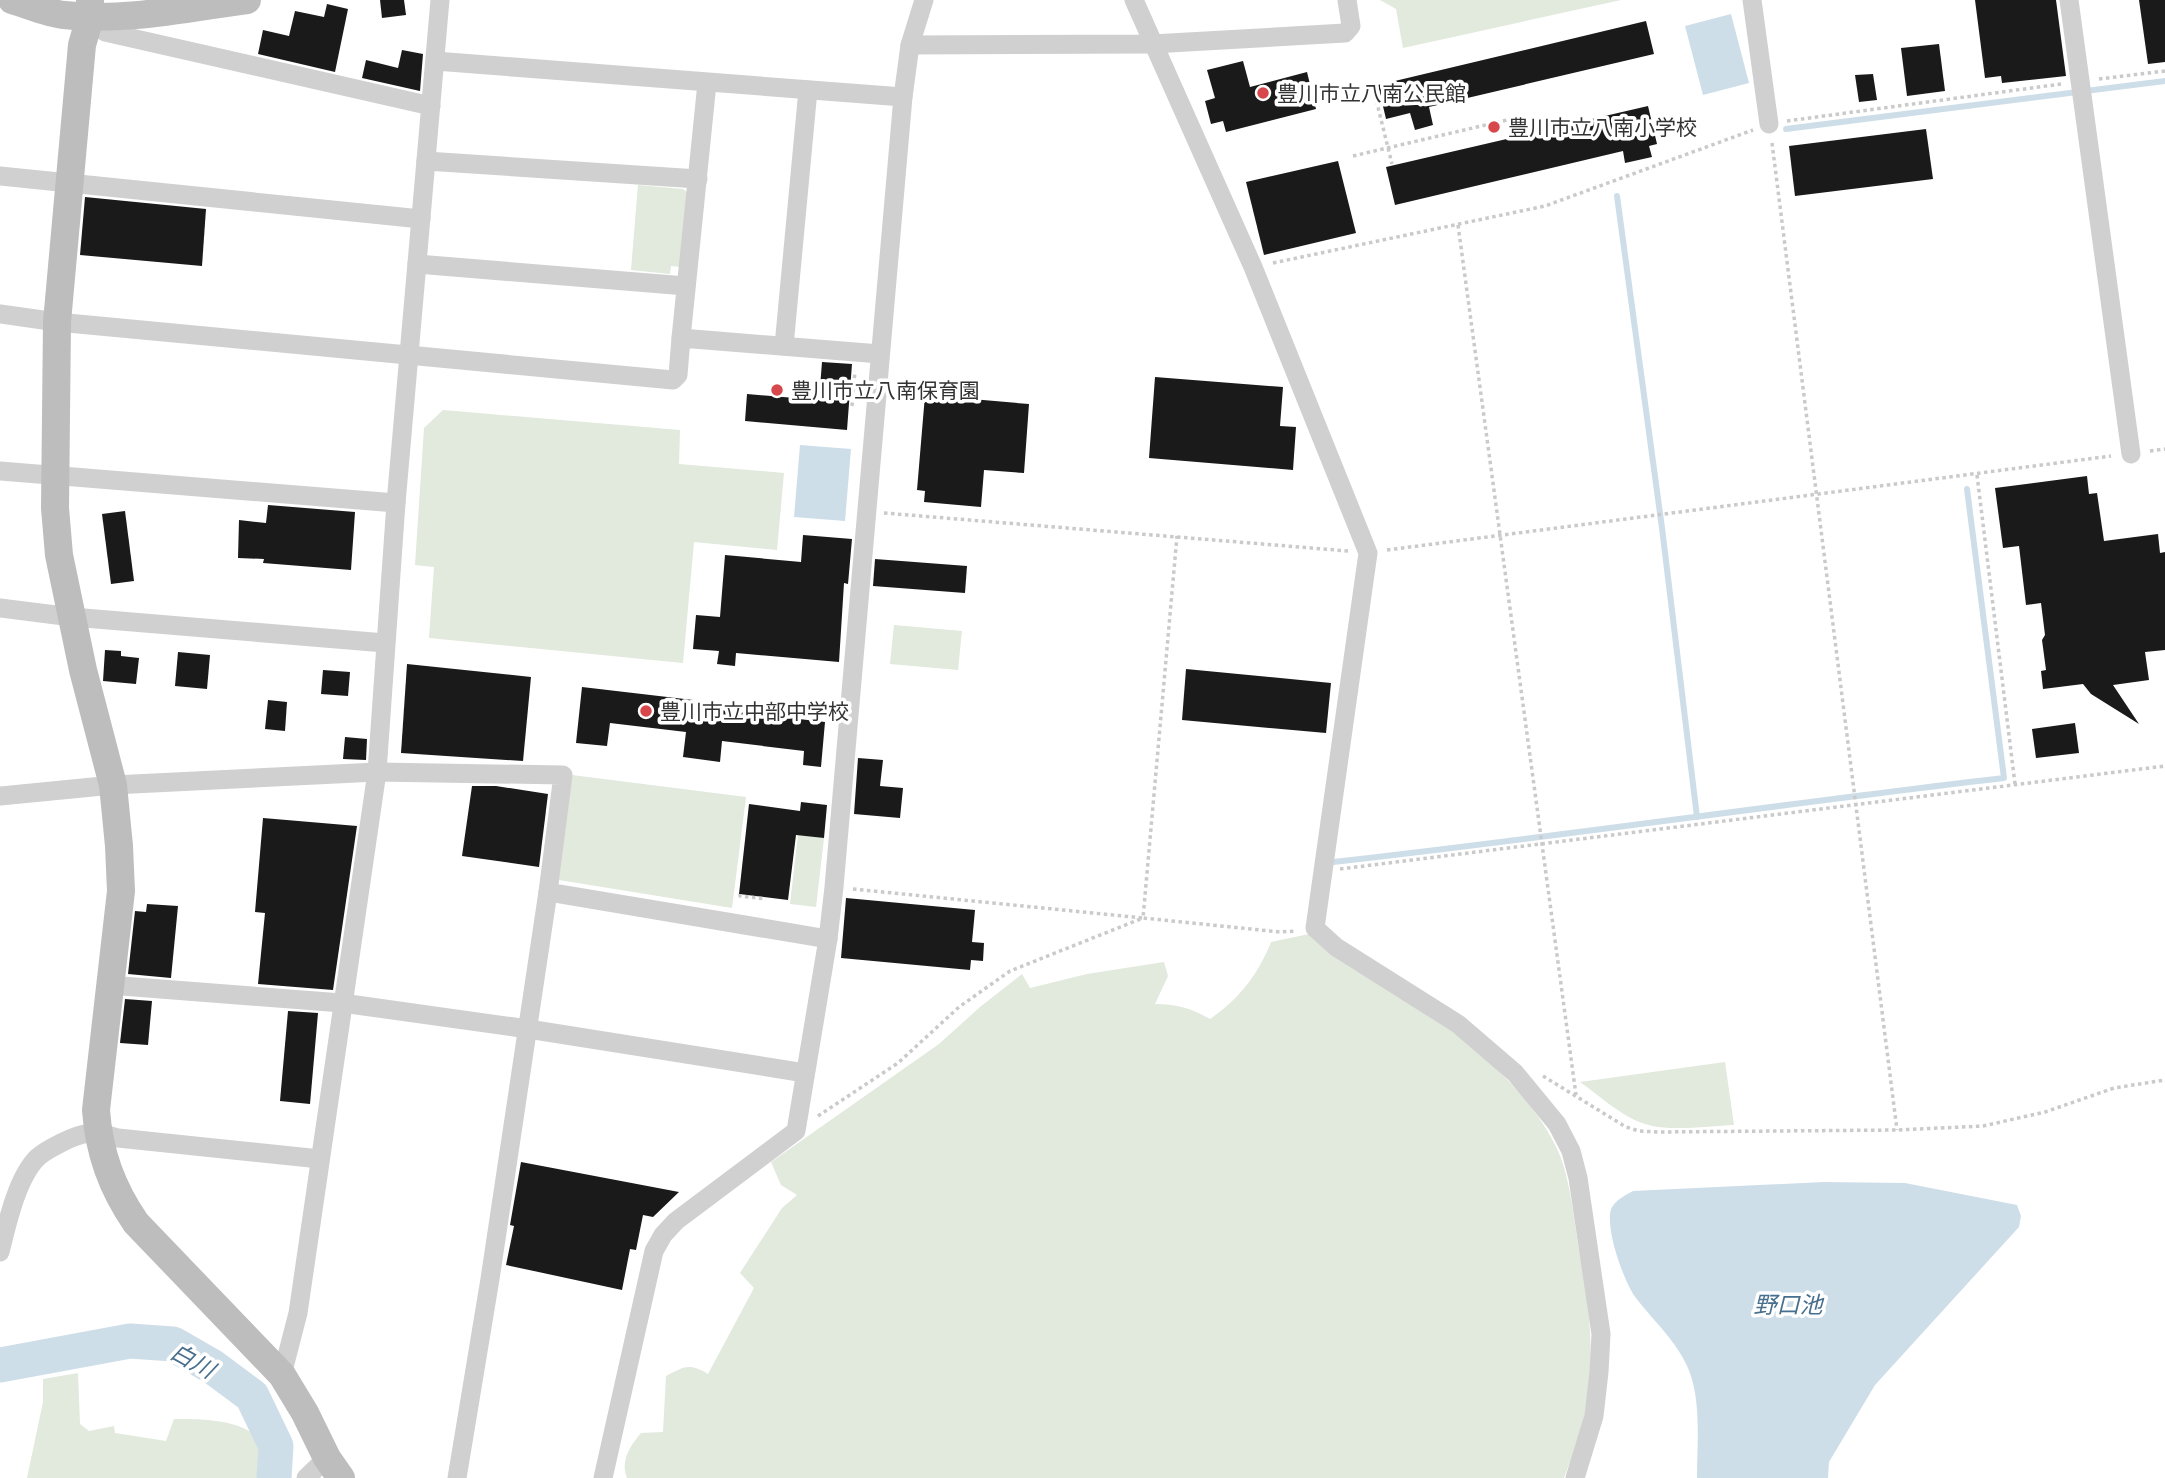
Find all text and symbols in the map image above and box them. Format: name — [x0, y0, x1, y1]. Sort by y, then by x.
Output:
place label: 豊川市立八南公民館 — [1277, 79, 1466, 107]
marker: 豊川市立八南公民館 — [1255, 85, 1271, 101]
place label: 豊川市立八南小学校 — [1508, 113, 1697, 141]
marker: 豊川市立八南小学校 — [1486, 119, 1502, 135]
place label: 豊川市立八南保育園 — [791, 376, 980, 404]
marker: 豊川市立八南保育園 — [769, 382, 785, 398]
place label: 豊川市立中部中学校 — [660, 697, 849, 725]
marker: 豊川市立中部中学校 — [638, 703, 654, 719]
water label: 野口池 — [1754, 1288, 1825, 1320]
water label: 白川 — [165, 1335, 223, 1387]

